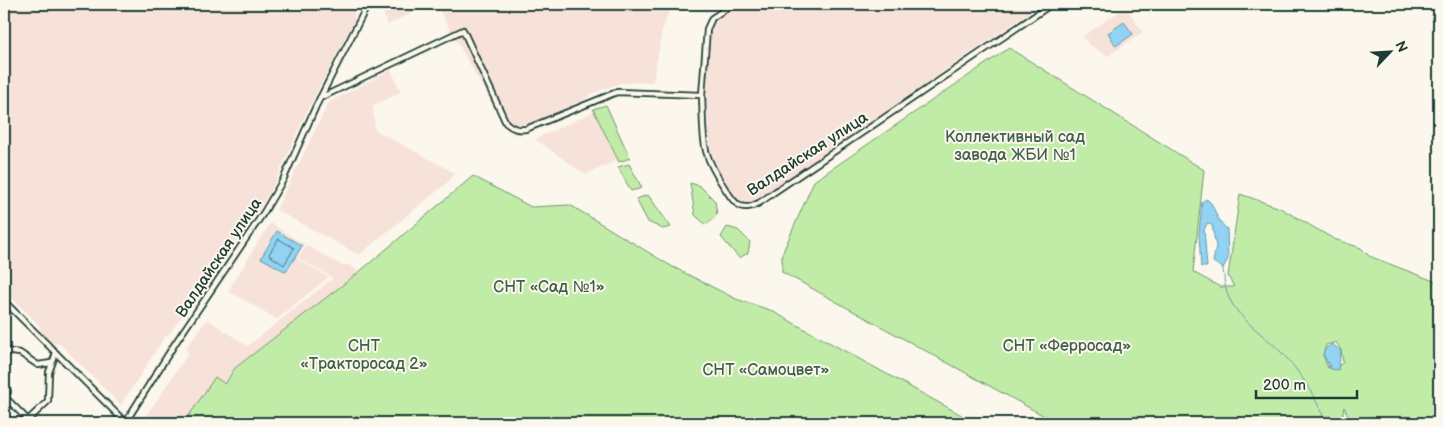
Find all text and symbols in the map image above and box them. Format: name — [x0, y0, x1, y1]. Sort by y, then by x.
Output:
north arrow — [1366, 28, 1416, 78]
text: N — [1391, 38, 1411, 55]
street label: Валдайская улица — [744, 108, 872, 200]
park label: Коллективный сад завода ЖБИ №1 — [945, 128, 1085, 165]
street label: Валдайская улица — [172, 194, 267, 321]
park label: СНТ «Сад №1» — [493, 278, 605, 297]
park label: СНТ «Тракторосад 2» — [300, 337, 428, 374]
park label: СНТ «Ферросад» — [1003, 337, 1131, 356]
park label: СНТ «Самоцвет» — [702, 361, 830, 380]
scale bar — [1256, 367, 1357, 399]
text: 200 m — [1263, 376, 1306, 395]

